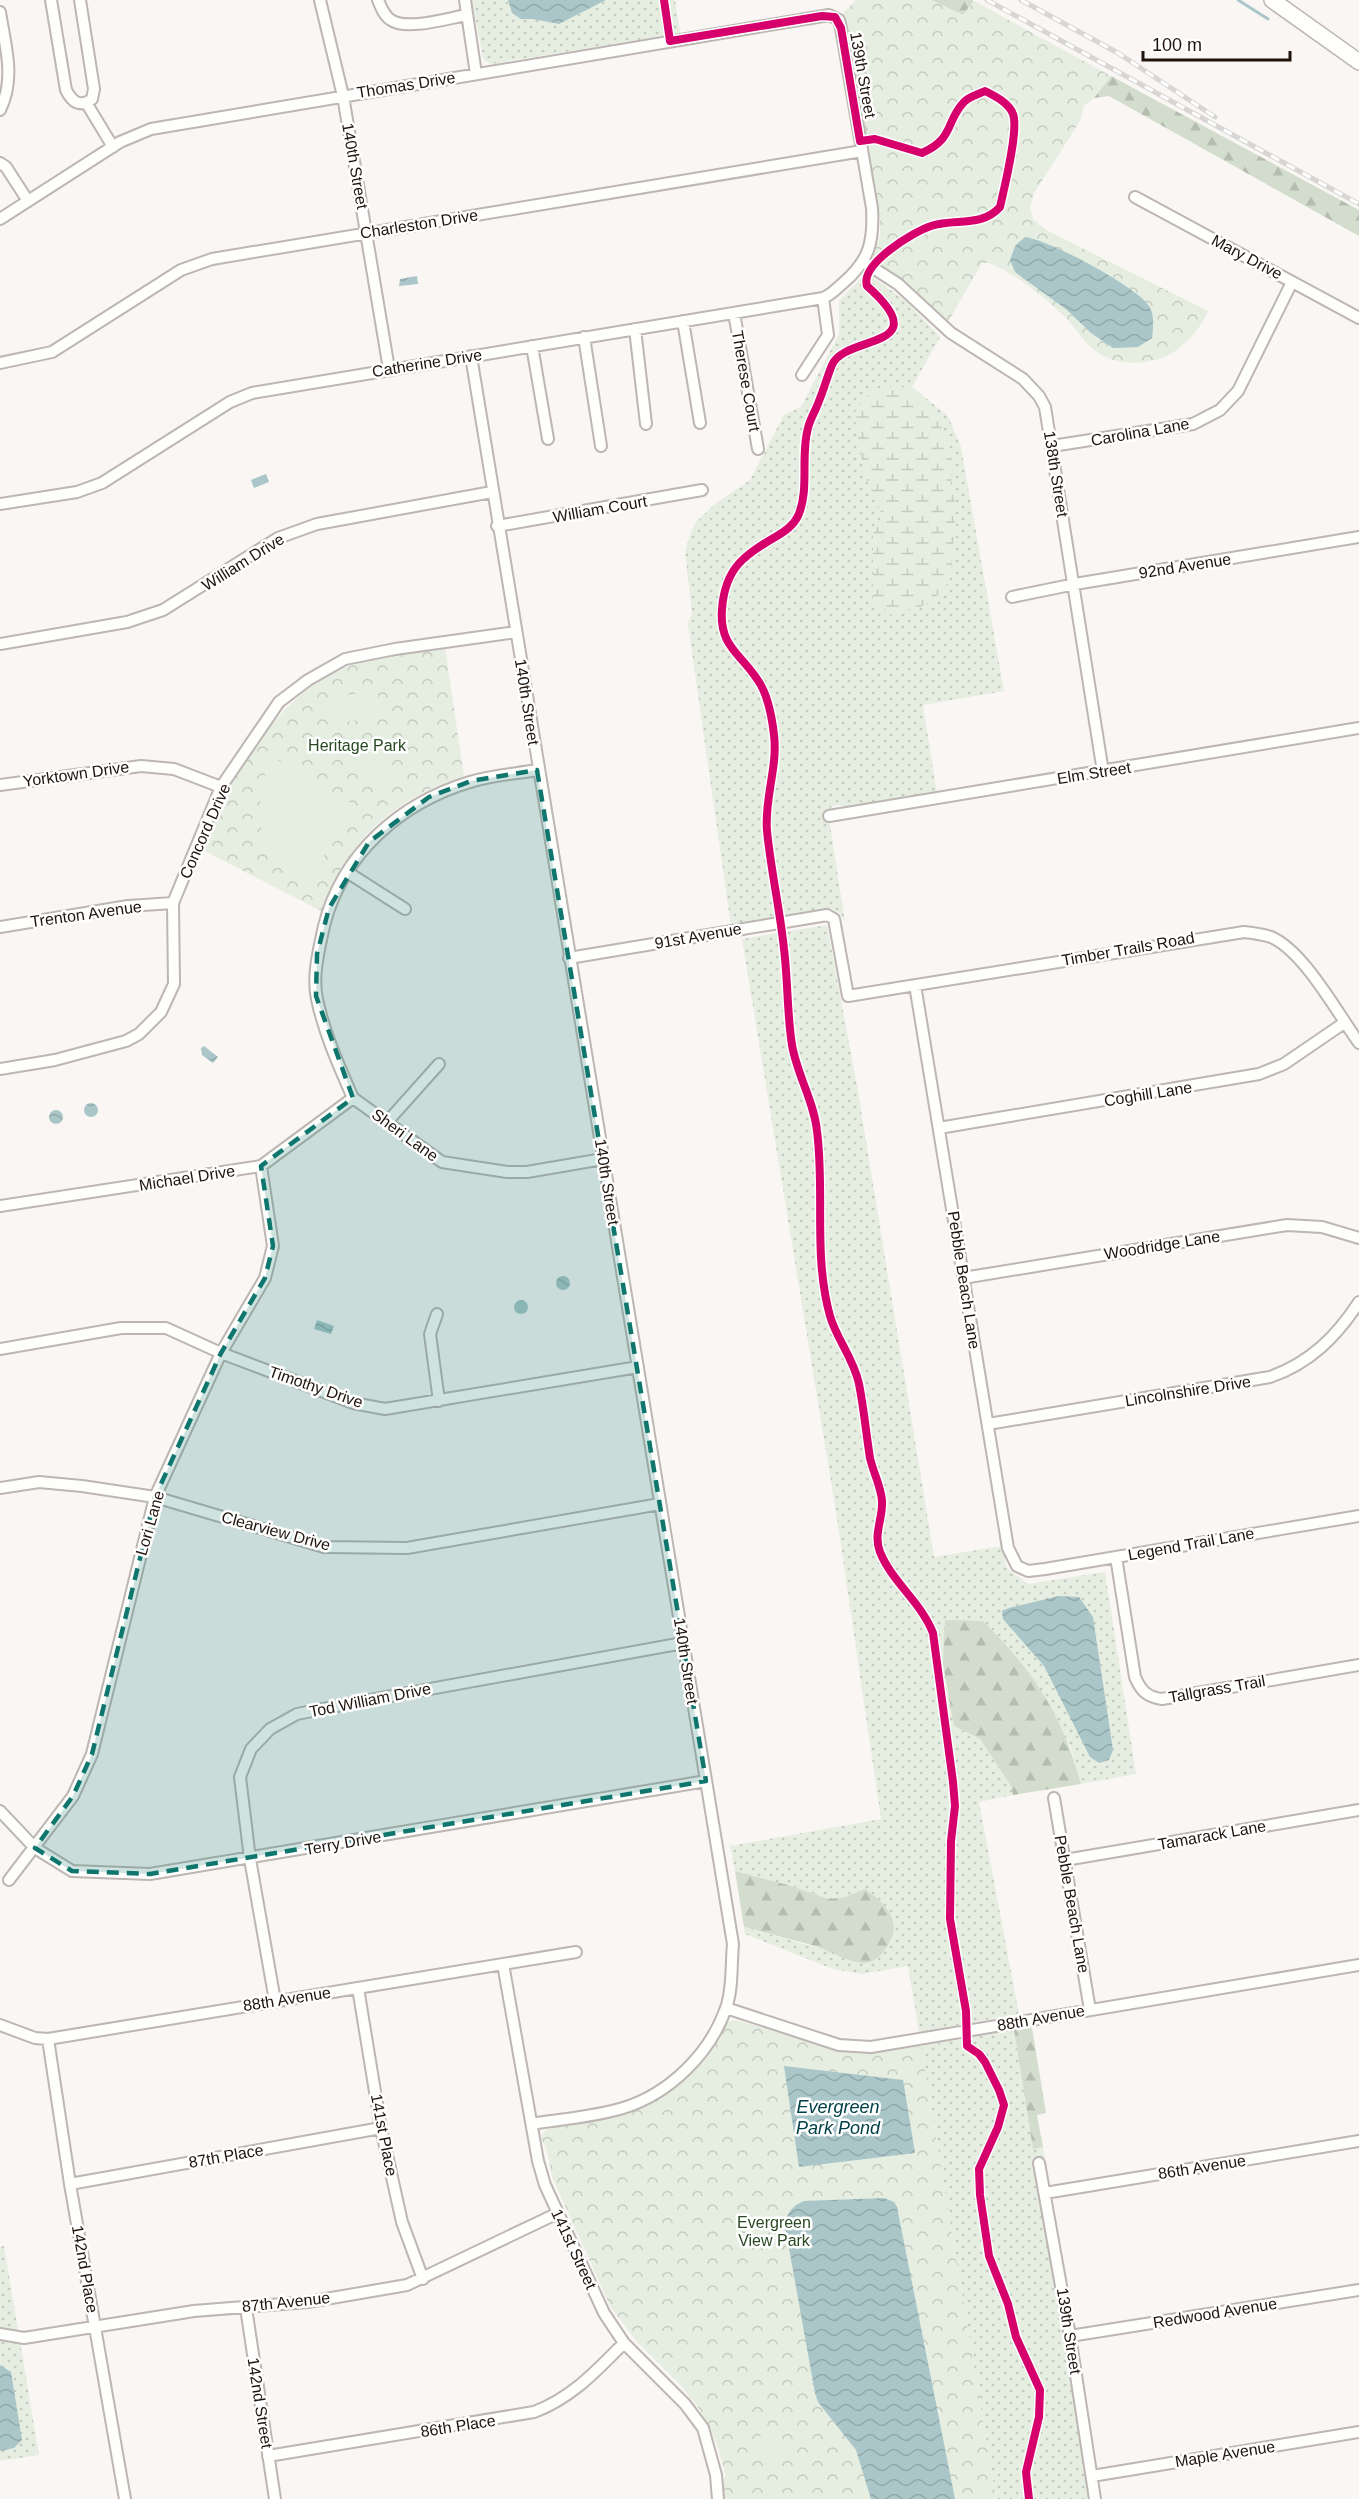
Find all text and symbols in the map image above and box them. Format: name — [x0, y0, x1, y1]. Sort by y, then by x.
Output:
scale bar — [1143, 24, 1290, 62]
street label: 139th Street — [847, 31, 879, 120]
text: 100 m — [1152, 35, 1202, 55]
street label: Thomas Drive — [355, 69, 457, 101]
street label: 140th Street — [339, 122, 371, 211]
street label: Charleston Drive — [359, 206, 479, 242]
street label: Mary Drive — [1209, 231, 1285, 283]
street label: Therese Court — [729, 329, 763, 433]
street label: Catherine Drive — [371, 346, 483, 380]
street label: Carolina Lane — [1089, 415, 1191, 449]
street label: 138th Street — [1041, 430, 1071, 519]
street label: William Court — [552, 492, 649, 526]
street label: William Drive — [199, 530, 287, 594]
street label: 92nd Avenue — [1138, 550, 1232, 582]
street label: 140th Street — [512, 658, 542, 747]
park label: Heritage Park — [308, 737, 407, 754]
street label: Yorktown Drive — [22, 758, 130, 790]
street label: Elm Street — [1056, 759, 1133, 787]
street label: Concord Drive — [176, 781, 234, 881]
street label: Trenton Avenue — [29, 898, 143, 930]
street label: 91st Avenue — [653, 920, 743, 952]
street label: Timber Trails Road — [1060, 929, 1196, 969]
street label: Coghill Lane — [1103, 1079, 1193, 1109]
street label: Sheri Lane — [369, 1105, 441, 1165]
street label: 140th Street — [592, 1138, 622, 1227]
street label: Michael Drive — [138, 1162, 236, 1194]
street label: Pebble Beach Lane — [945, 1210, 983, 1350]
street label: Woodridge Lane — [1103, 1227, 1221, 1263]
street label: Timothy Drive — [267, 1363, 365, 1411]
street label: Lincolnshire Drive — [1124, 1373, 1252, 1409]
street label: Lori Lane — [133, 1488, 167, 1557]
street label: Clearview Drive — [220, 1508, 332, 1554]
street label: Legend Trail Lane — [1126, 1524, 1256, 1563]
street label: 140th Street — [671, 1617, 701, 1706]
street label: Tallgrass Trail — [1167, 1672, 1267, 1706]
street label: Tod William Drive — [308, 1680, 432, 1720]
street label: Tamarack Lane — [1157, 1817, 1267, 1853]
street label: Terry Drive — [303, 1828, 383, 1858]
street label: Pebble Beach Lane — [1052, 1834, 1093, 1974]
street label: 88th Avenue — [242, 1984, 332, 2014]
street label: 88th Avenue — [996, 2002, 1086, 2034]
street label: 141st Place — [368, 2092, 400, 2178]
water label: Evergreen Park Pond — [796, 2097, 881, 2138]
street label: 87th Place — [187, 2141, 265, 2171]
street label: 86th Avenue — [1157, 2152, 1247, 2182]
street label: 141st Street — [548, 2206, 600, 2292]
park label: Evergreen View Park — [737, 2214, 811, 2249]
street label: 142nd Place — [69, 2224, 101, 2314]
street label: 139th Street — [1054, 2287, 1084, 2376]
street label: 87th Avenue — [241, 2289, 331, 2315]
street label: Redwood Avenue — [1152, 2295, 1278, 2331]
street label: 142nd Street — [244, 2356, 276, 2450]
street label: 86th Place — [419, 2412, 497, 2440]
street label: Maple Avenue — [1174, 2438, 1276, 2470]

